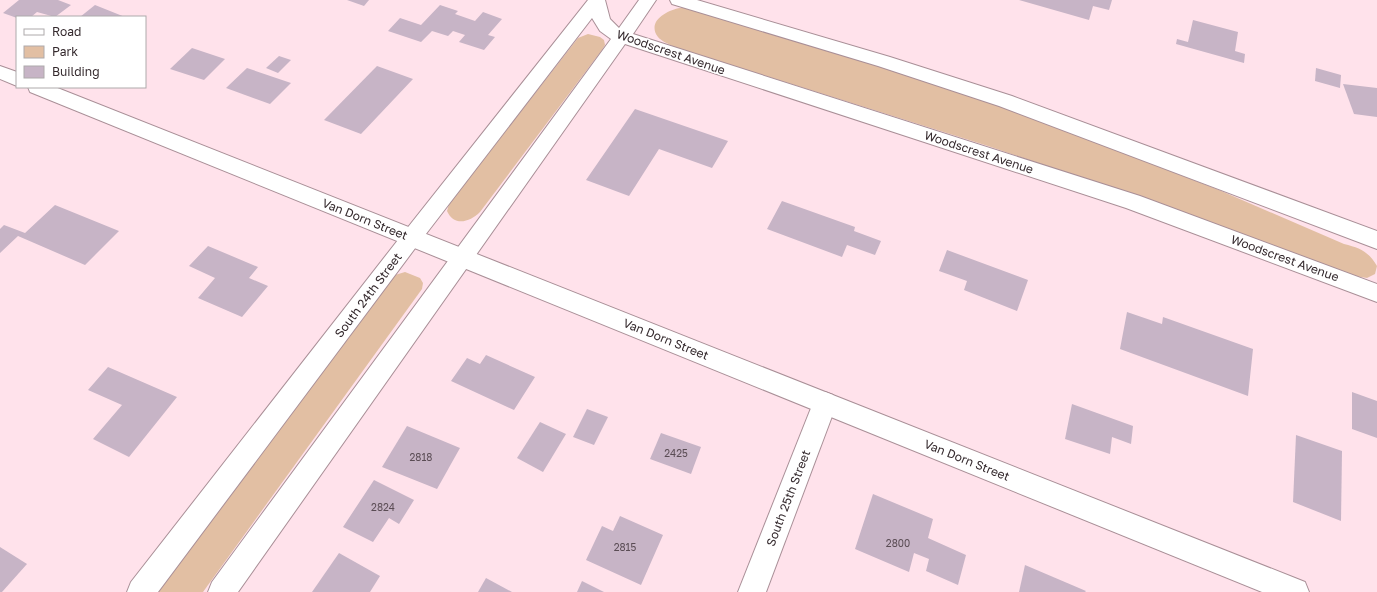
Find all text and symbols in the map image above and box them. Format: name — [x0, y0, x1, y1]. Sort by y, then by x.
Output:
legend — [16, 16, 146, 88]
text: Road — [52, 24, 81, 39]
street label: Woodscrest Avenue — [615, 26, 727, 78]
text: Park — [52, 44, 78, 59]
text: Building — [52, 64, 100, 79]
street label: Woodscrest Avenue — [923, 127, 1035, 177]
street label: Van Dorn Street — [320, 195, 410, 243]
street label: Woodscrest Avenue — [1229, 231, 1341, 285]
street label: South 24th Street — [331, 249, 405, 340]
street label: Van Dorn Street — [621, 315, 711, 363]
street label: Van Dorn Street — [922, 436, 1012, 484]
house number: 2425 — [664, 447, 688, 459]
street label: South 25th Street — [763, 448, 813, 548]
house number: 2818 — [410, 451, 432, 463]
house number: 2824 — [371, 501, 395, 513]
house number: 2800 — [886, 537, 910, 549]
house number: 2815 — [614, 541, 636, 553]

